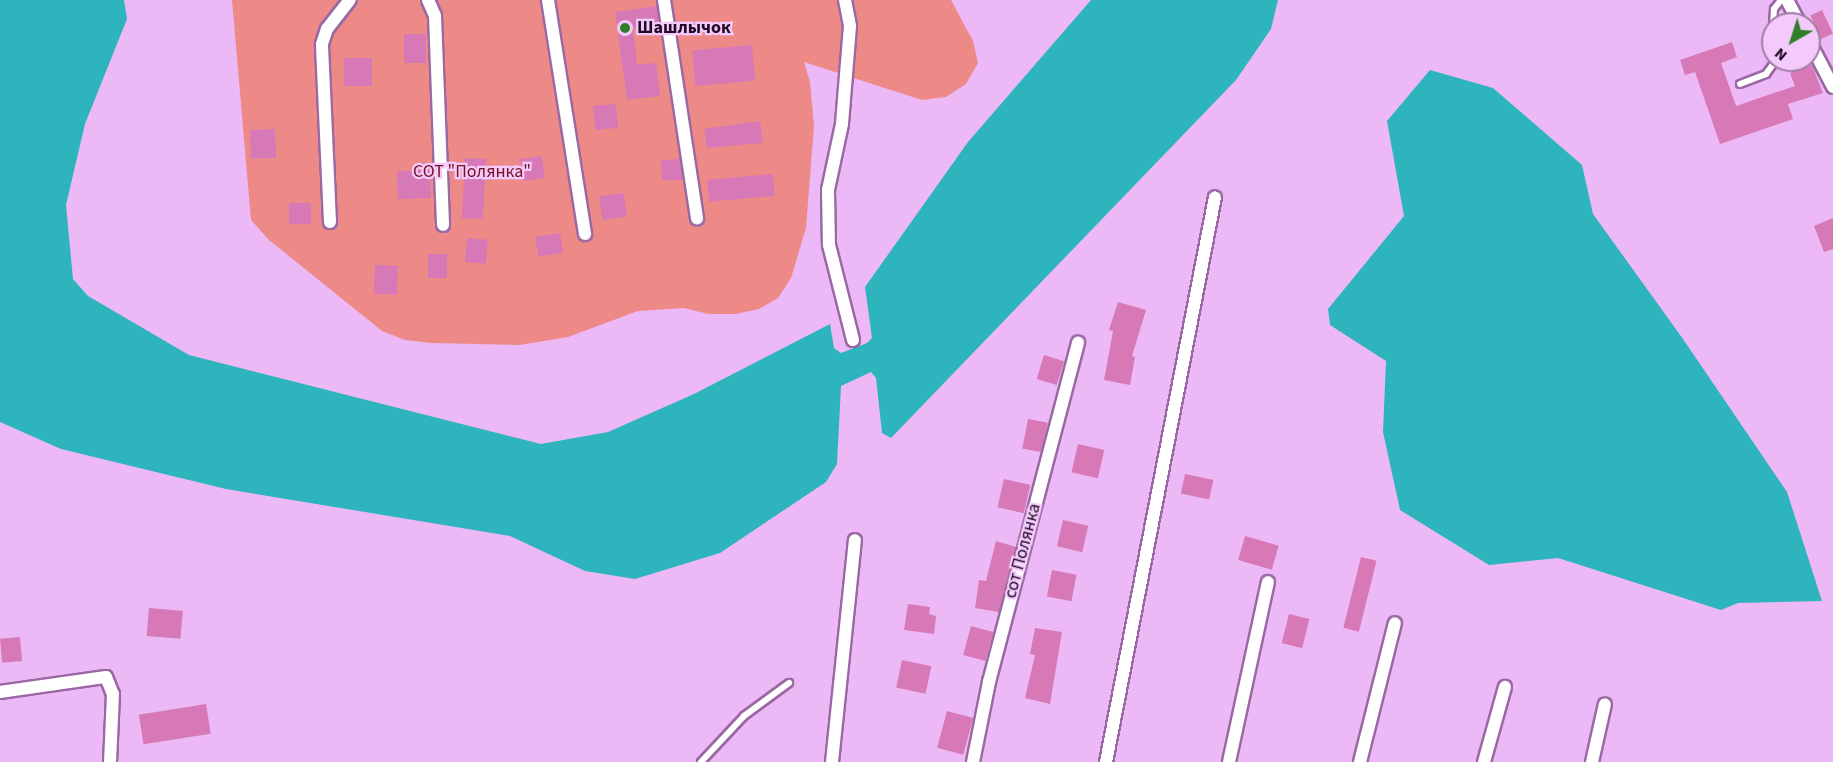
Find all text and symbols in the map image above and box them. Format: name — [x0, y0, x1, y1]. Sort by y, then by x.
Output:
north arrow — [1761, 12, 1821, 72]
place label: Шашлычок — [637, 17, 731, 39]
marker: Шашлычок — [618, 21, 632, 35]
text: N — [1770, 43, 1792, 66]
park label: СОТ "Полянка" — [413, 161, 531, 183]
street label: сот Полянка — [1000, 501, 1046, 601]

